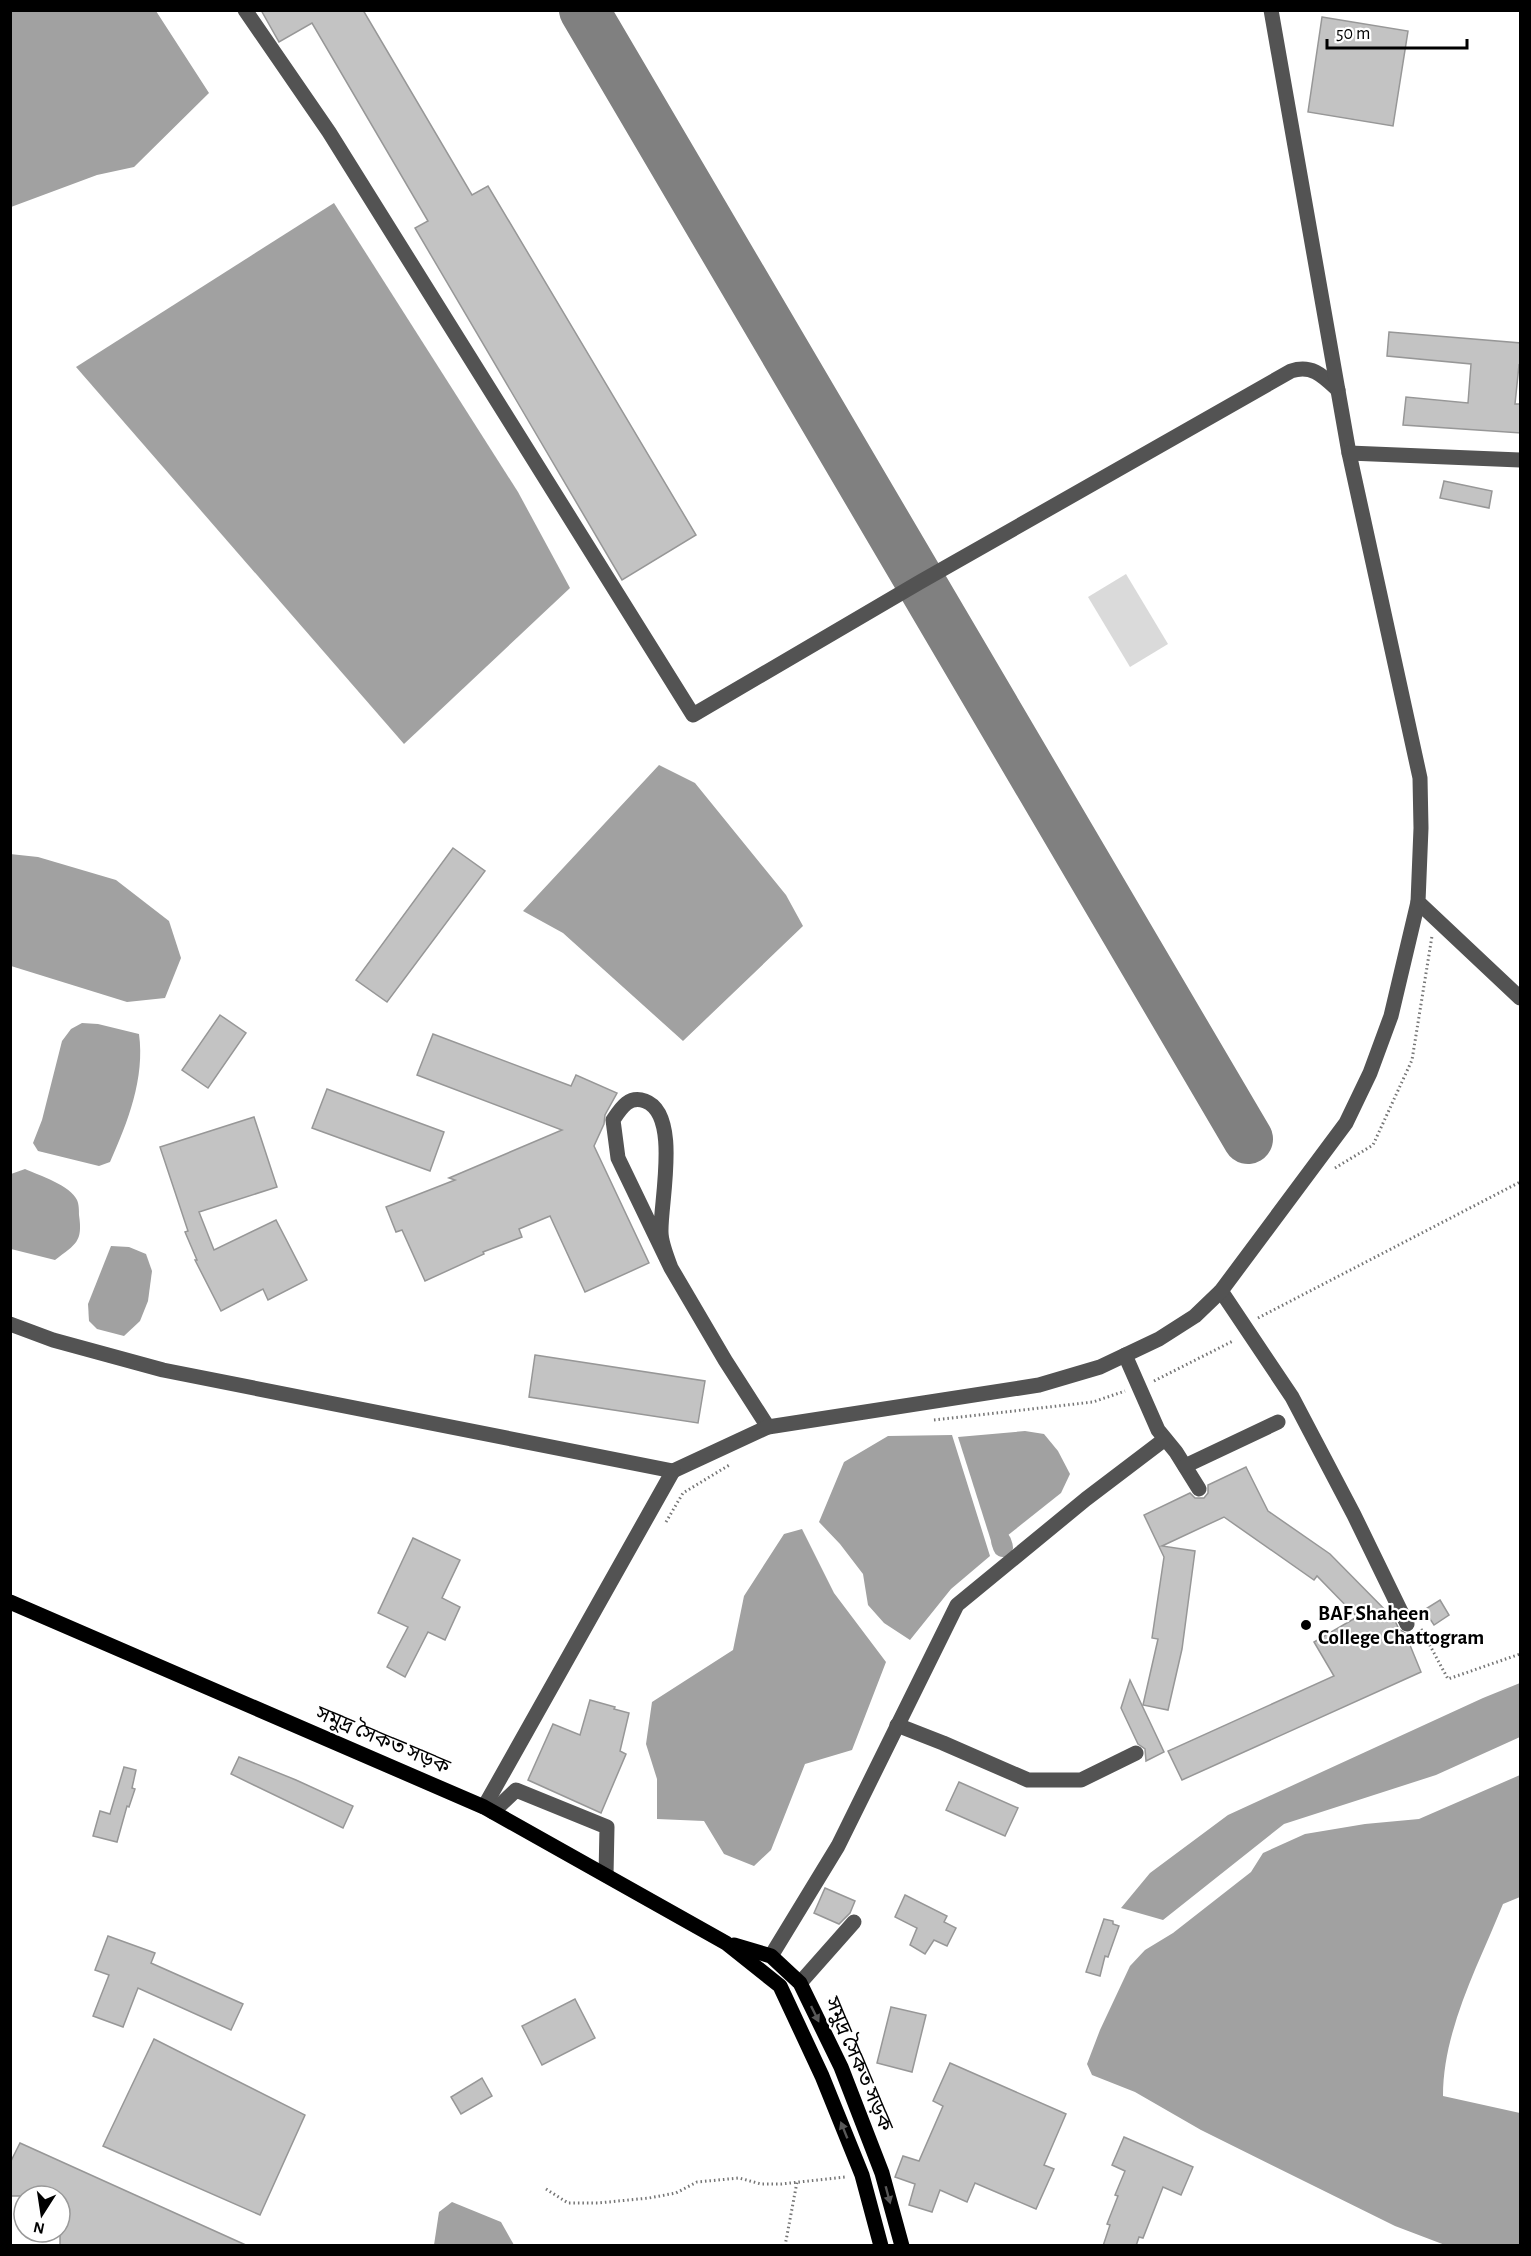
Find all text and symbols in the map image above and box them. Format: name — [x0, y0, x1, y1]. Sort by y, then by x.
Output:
scale bar — [1327, 12, 1466, 50]
text: 50 m — [1336, 25, 1370, 43]
place label: BAF Shaheen College Chattogram — [1318, 1603, 1484, 1648]
marker: BAF Shaheen College Chattogram — [1299, 1618, 1313, 1632]
street label: সমুদ্র সৈকত সড়ক — [312, 1700, 455, 1779]
street label: সমুদ্র সৈকত সড়ক — [820, 1992, 899, 2135]
one-way arrow — [810, 2005, 820, 2023]
one-way arrow — [839, 2121, 848, 2139]
north arrow — [12, 2184, 72, 2244]
one-way arrow — [884, 2186, 893, 2204]
text: N — [32, 2219, 46, 2237]

